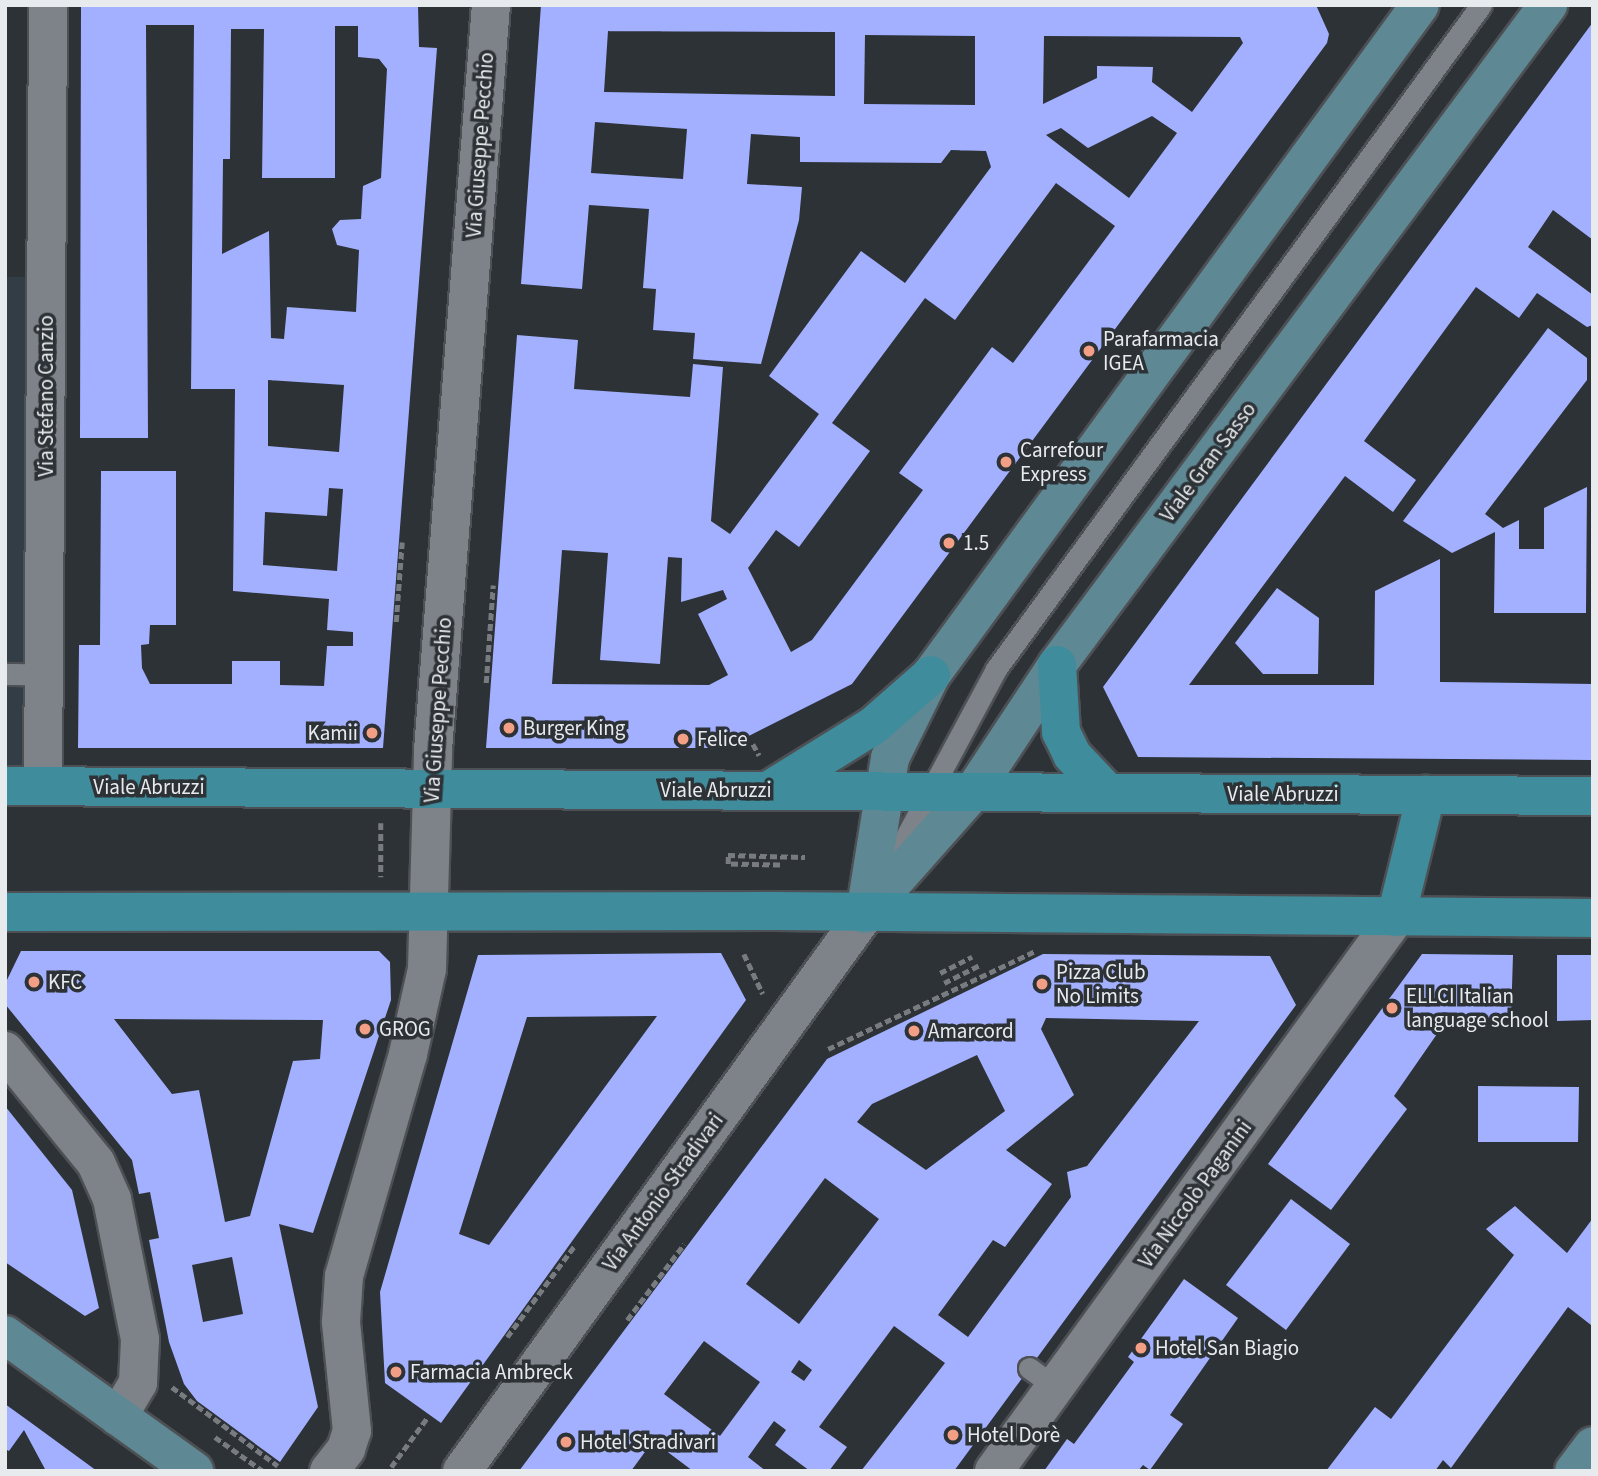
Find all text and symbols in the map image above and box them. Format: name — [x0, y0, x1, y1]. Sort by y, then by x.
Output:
street label: Via Giuseppe Pecchio — [461, 51, 499, 239]
street label: Via Stefano Canzio — [33, 315, 59, 477]
place label: Parafarmacia IGEA — [1103, 326, 1219, 376]
marker: Parafarmacia IGEA — [1081, 343, 1097, 359]
street label: Viale Gran Sasso — [1155, 397, 1261, 527]
place label: Carrefour Express — [1020, 437, 1103, 487]
marker: Carrefour Express — [998, 454, 1014, 470]
place label: 1.5 — [963, 530, 989, 556]
marker: 1.5 — [941, 535, 957, 551]
street label: Via Giuseppe Pecchio — [419, 616, 457, 804]
place label: Burger King — [523, 715, 625, 741]
place label: Kamii — [308, 720, 358, 746]
marker: Burger King — [501, 720, 517, 736]
marker: Kamii — [364, 725, 380, 741]
place label: Felice — [697, 726, 748, 752]
marker: Felice — [675, 731, 691, 747]
street label: Viale Abruzzi — [93, 774, 205, 800]
street label: Viale Abruzzi — [660, 777, 772, 803]
street label: Viale Abruzzi — [1227, 781, 1339, 807]
place label: Pizza Club No Limits — [1056, 959, 1146, 1009]
place label: KFC — [48, 969, 82, 995]
marker: KFC — [26, 974, 42, 990]
marker: Pizza Club No Limits — [1034, 976, 1050, 992]
place label: ELLCI Italian language school — [1406, 983, 1549, 1033]
marker: ELLCI Italian language school — [1384, 1000, 1400, 1016]
place label: GROG — [379, 1016, 431, 1042]
place label: Amarcord — [928, 1018, 1014, 1044]
marker: GROG — [357, 1021, 373, 1037]
marker: Amarcord — [906, 1023, 922, 1039]
street label: Via Antonio Stradivari — [597, 1108, 729, 1276]
street label: Via Niccolò Paganini — [1133, 1115, 1257, 1273]
place label: Hotel San Biagio — [1155, 1335, 1299, 1361]
marker: Hotel San Biagio — [1133, 1340, 1149, 1356]
place label: Farmacia Ambreck — [410, 1359, 573, 1385]
marker: Farmacia Ambreck — [388, 1364, 404, 1380]
place label: Hotel Dorè — [967, 1422, 1060, 1448]
marker: Hotel Dorè — [945, 1427, 961, 1443]
place label: Hotel Stradivari — [580, 1429, 716, 1455]
marker: Hotel Stradivari — [558, 1434, 574, 1450]

